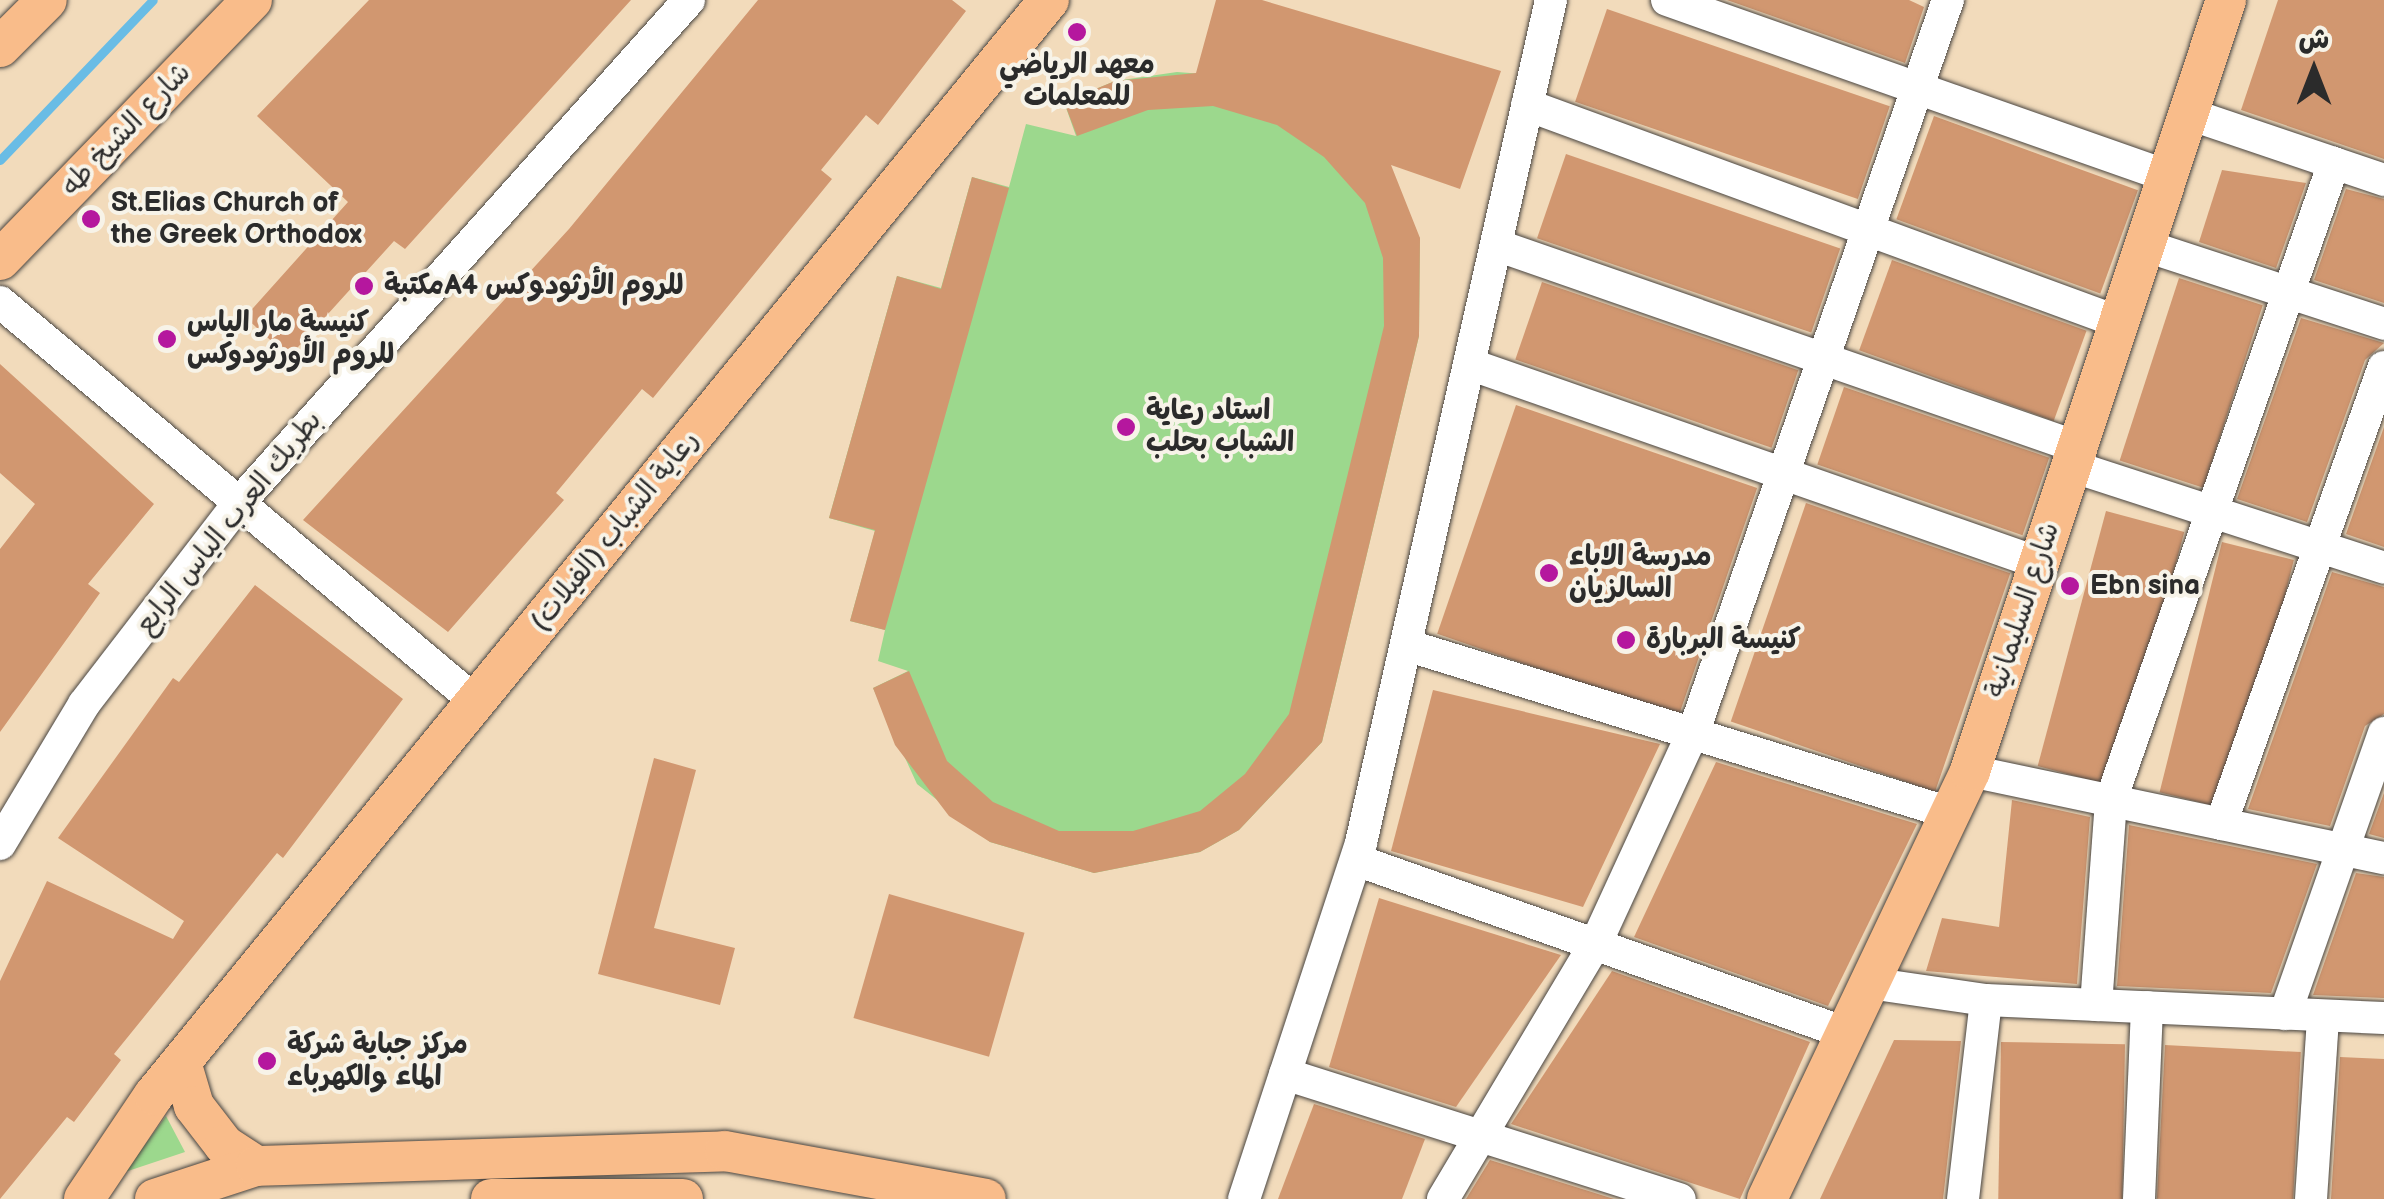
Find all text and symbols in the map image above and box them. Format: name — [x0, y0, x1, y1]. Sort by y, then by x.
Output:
north arrow — [2264, 20, 2364, 120]
marker: معهد الرياضي للمعلمات — [1066, 21, 1088, 43]
text: ش — [2299, 23, 2329, 56]
place label: معهد الرياضي للمعلمات — [999, 48, 1155, 114]
street label: شارع الشيخ طه — [54, 56, 198, 204]
place label: St.Elias Church of the Greek Orthodox — [111, 186, 362, 252]
marker: St.Elias Church of the Greek Orthodox — [80, 208, 102, 230]
place label: مكتبةA4 للروم الأرثودوكس — [384, 269, 683, 303]
marker: مكتبةA4 للروم الأرثودوكس — [353, 275, 375, 297]
place label: كنيسة مار الياس للروم الأورثودوكس — [187, 306, 394, 372]
marker: كنيسة مار الياس للروم الأورثودوكس — [156, 328, 178, 350]
place label: استاد رعاية الشباب بحلب — [1146, 394, 1294, 460]
street label: بطريك العرب الياس الرابع — [128, 404, 330, 642]
marker: استاد رعاية الشباب بحلب — [1115, 416, 1137, 438]
street label: رعاية الشباب (الفيلات) — [524, 424, 706, 638]
street label: شارع السليمانية — [1979, 518, 2067, 702]
place label: مدرسة الاباء السالزيان — [1569, 540, 1712, 606]
marker: مدرسة الاباء السالزيان — [1538, 562, 1560, 584]
place label: Ebn sina — [2090, 569, 2200, 603]
marker: Ebn sina — [2059, 575, 2081, 597]
place label: كنيسة البربارة — [1646, 623, 1801, 657]
marker: كنيسة البربارة — [1615, 629, 1637, 651]
place label: مركز جباية شركة الماء والكهرباء — [287, 1028, 468, 1094]
marker: مركز جباية شركة الماء والكهرباء — [256, 1050, 278, 1072]

